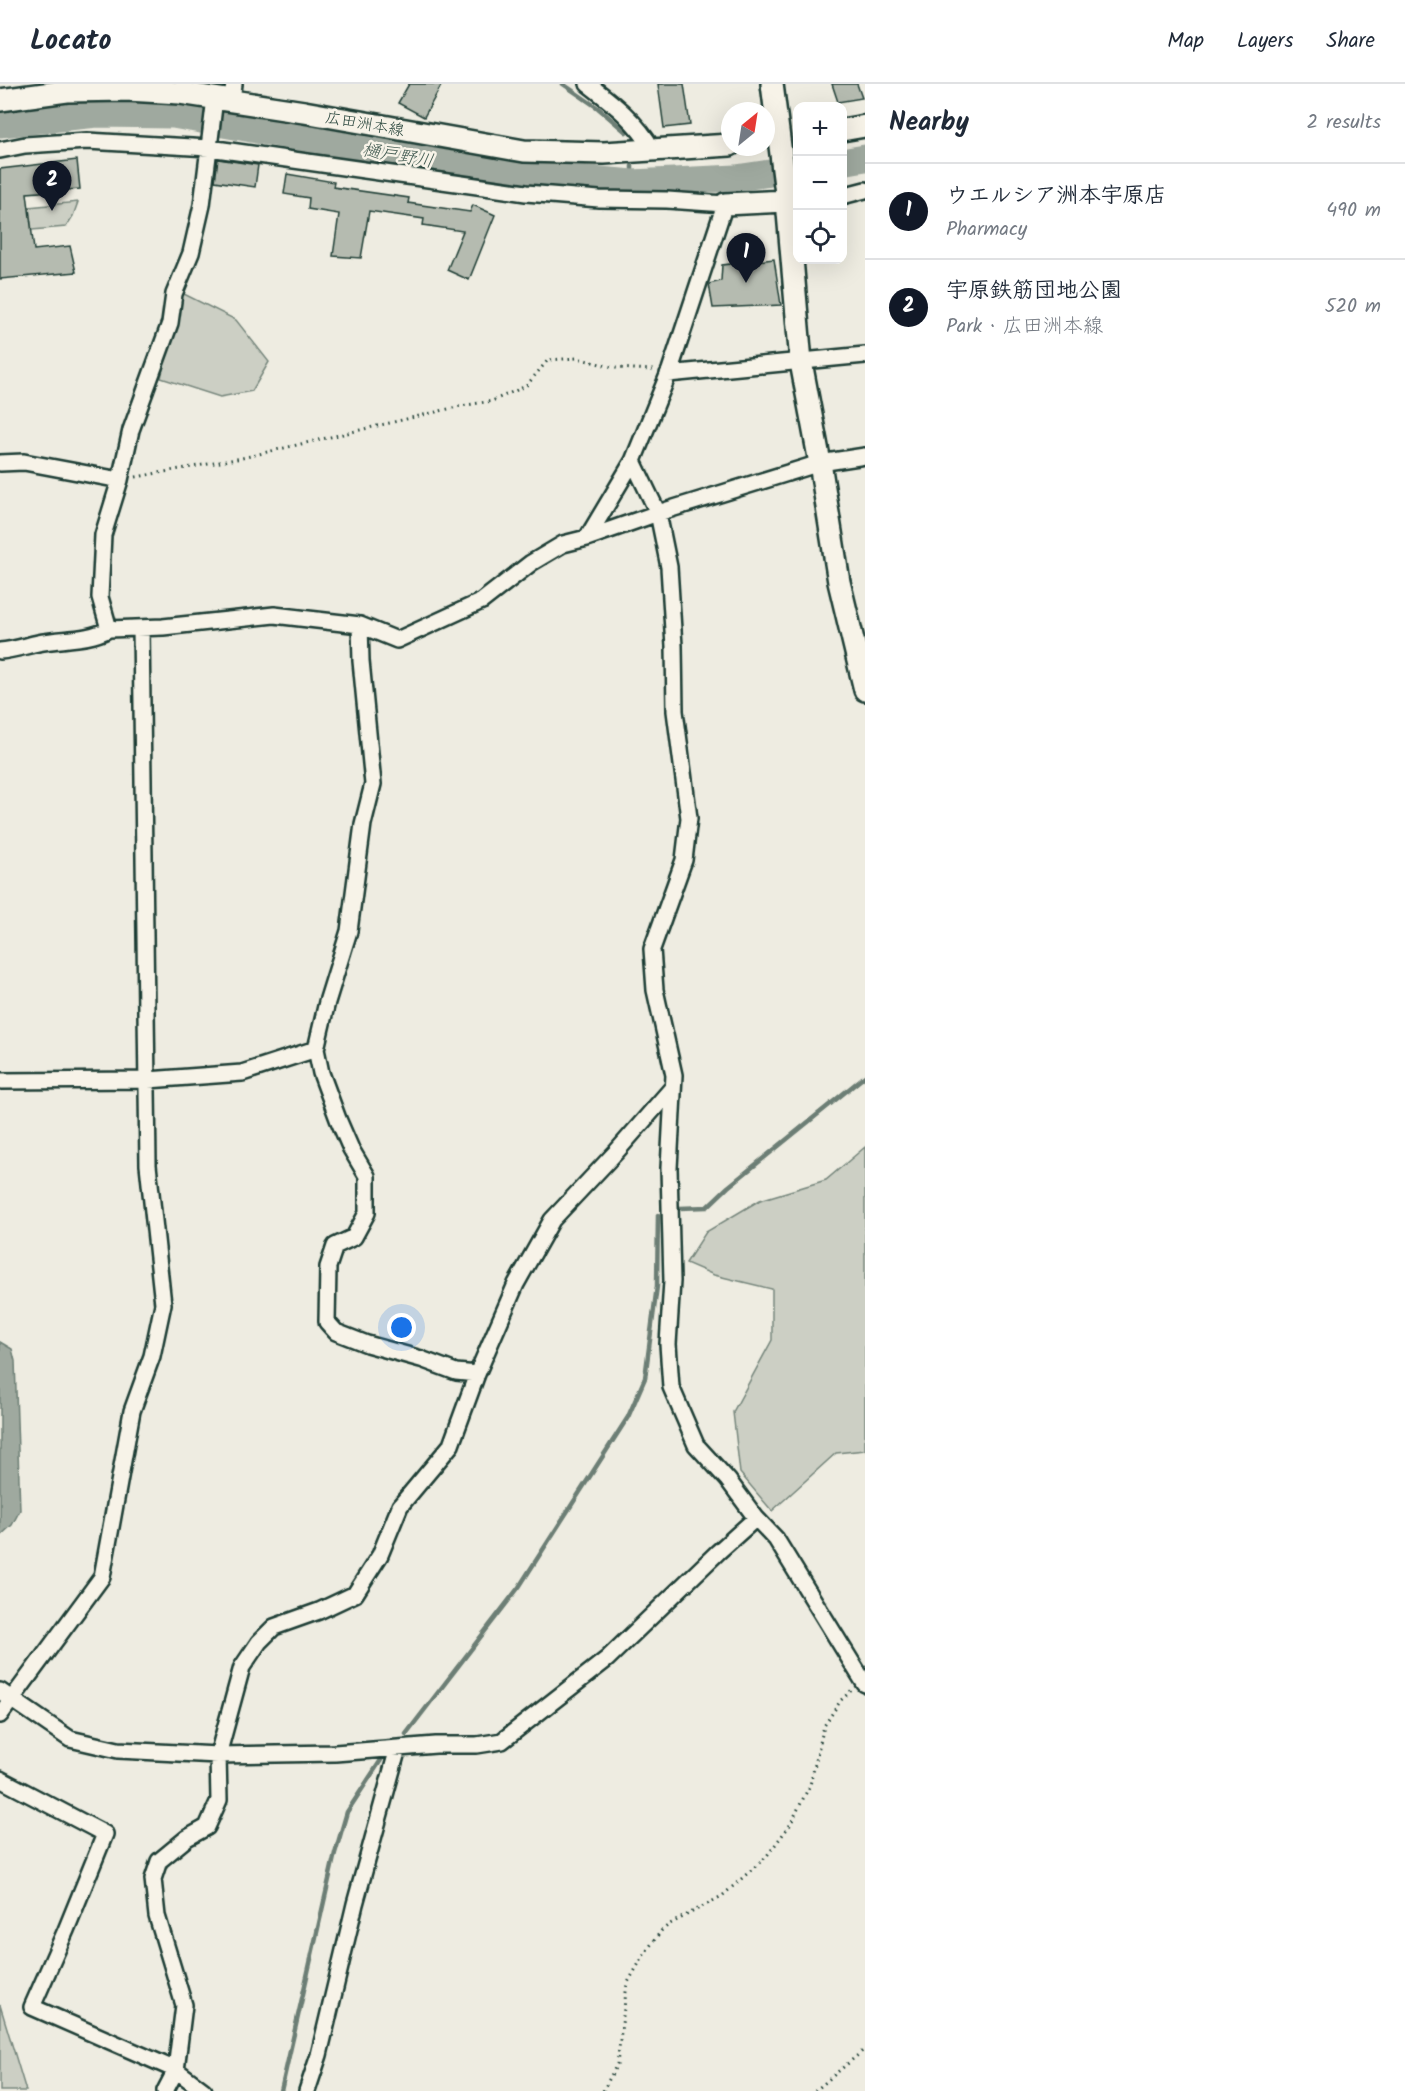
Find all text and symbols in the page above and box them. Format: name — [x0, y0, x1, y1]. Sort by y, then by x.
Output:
text: Locato — [30, 19, 111, 64]
text: Map — [1167, 25, 1204, 58]
text: Layers — [1237, 25, 1293, 58]
text: Share — [1326, 25, 1375, 58]
north arrow — [721, 102, 775, 156]
map controls — [793, 102, 847, 264]
button: + — [793, 102, 847, 156]
text: Nearby — [889, 102, 969, 144]
street label: 広田洲本線 — [323, 105, 406, 144]
text: 2 results — [1306, 107, 1381, 139]
water label: 樋戸野川 — [360, 136, 436, 177]
button: − — [793, 156, 847, 210]
pin: 2 — [32, 162, 72, 211]
text: ウエルシア洲本宇原店 — [946, 179, 1166, 214]
text: 1 — [905, 195, 912, 227]
text: 490 m — [1326, 195, 1381, 227]
button: locate — [793, 210, 847, 264]
text: Pharmacy — [946, 214, 1027, 246]
pin: 1 — [726, 234, 766, 283]
text: 宇原鉄筋団地公園 — [946, 274, 1122, 309]
text: 2 — [903, 291, 914, 323]
text: 520 m — [1325, 291, 1381, 323]
text: Park · 広田洲本線 — [946, 311, 1103, 343]
your location — [387, 1313, 416, 1342]

